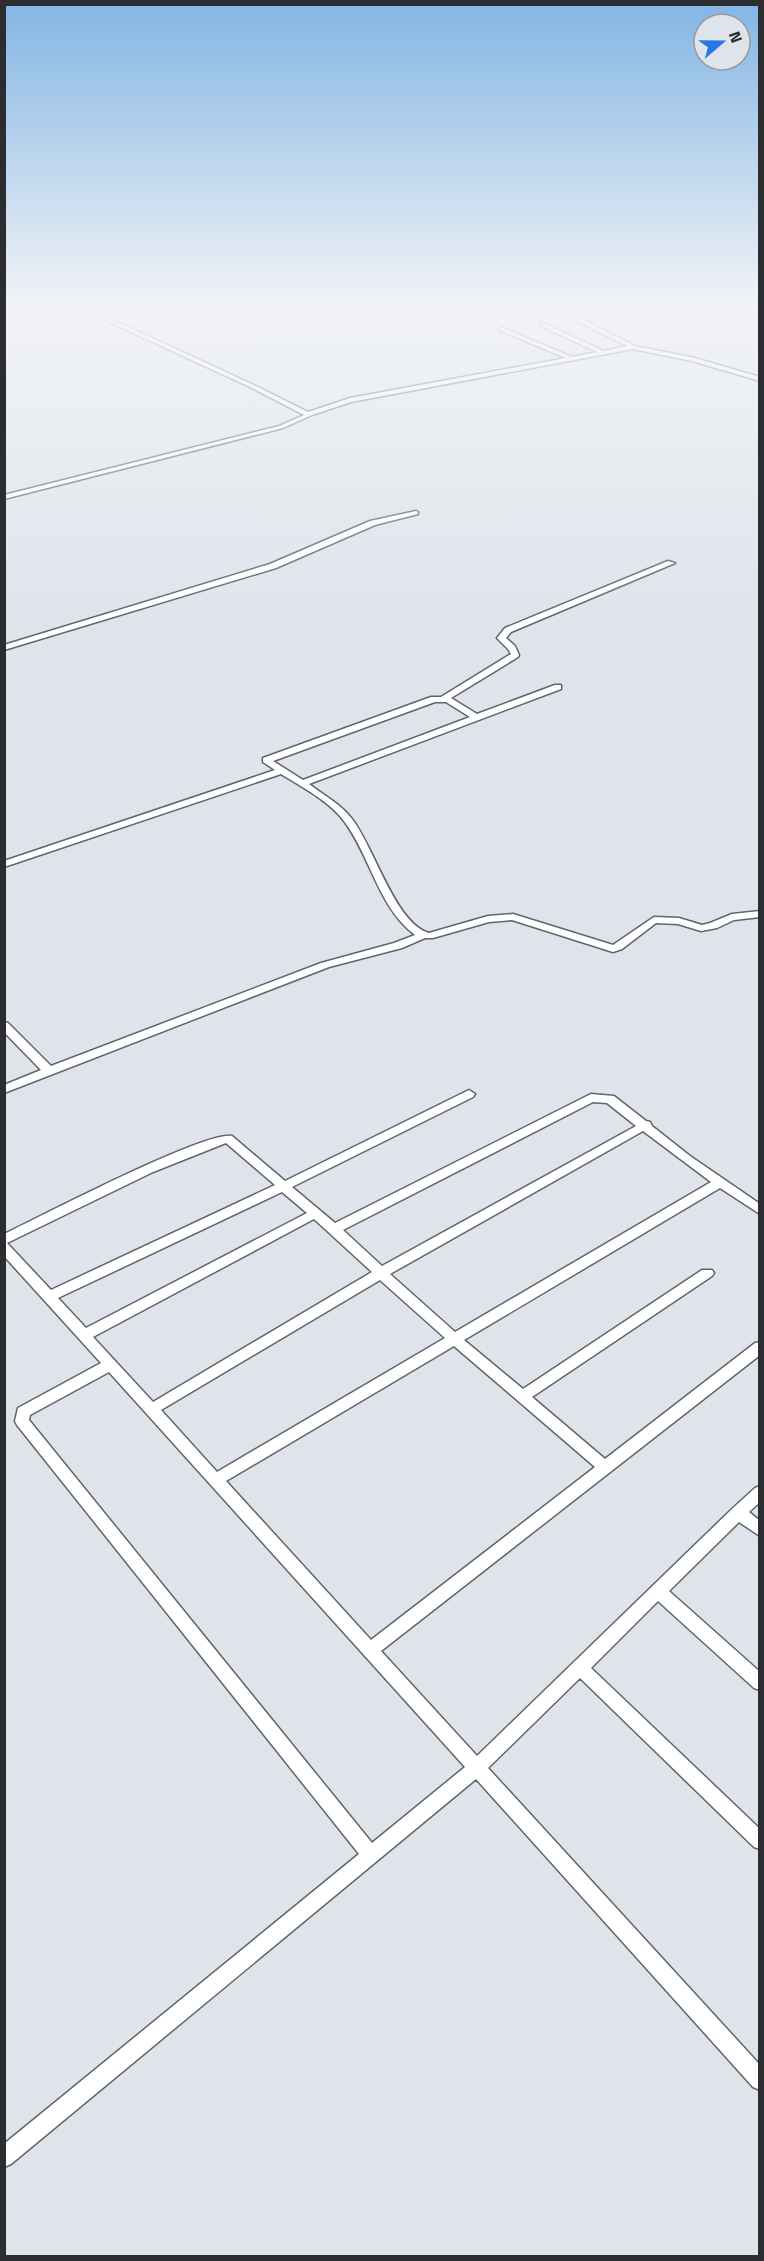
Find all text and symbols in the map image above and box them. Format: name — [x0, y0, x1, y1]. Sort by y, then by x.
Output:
north arrow — [692, 12, 752, 72]
text: N — [723, 28, 749, 46]

